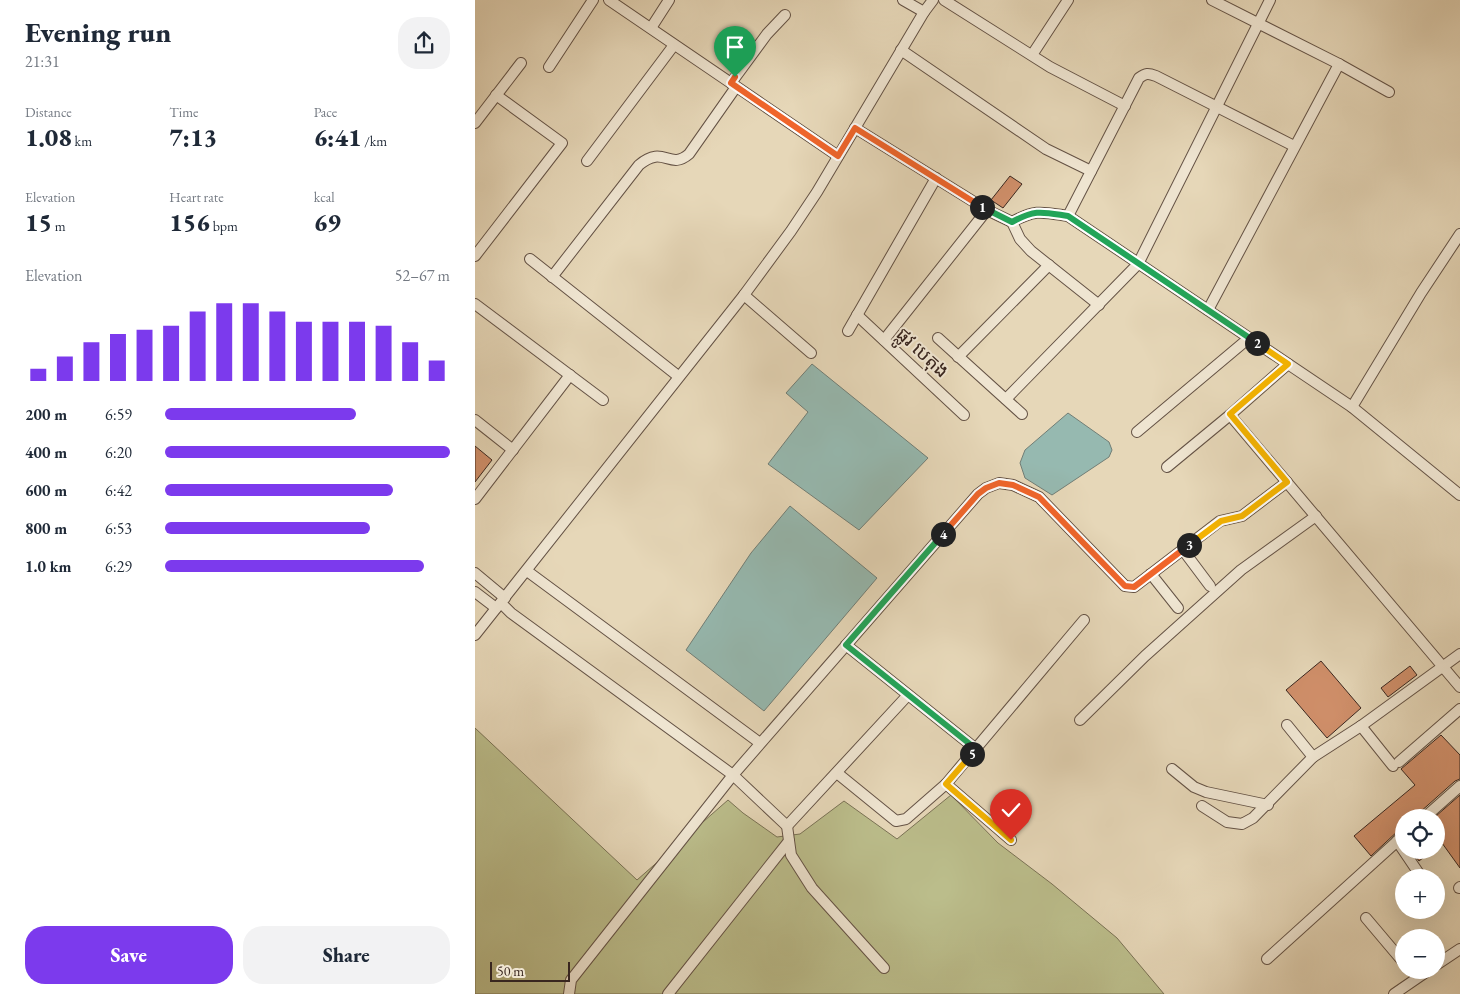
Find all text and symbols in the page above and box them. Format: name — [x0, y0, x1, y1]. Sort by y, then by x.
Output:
text: Evening run — [25, 14, 171, 50]
button: share — [398, 17, 450, 69]
pin — [714, 26, 756, 77]
icon: arrive — [721, 33, 749, 61]
text: 21:31 — [25, 51, 60, 72]
text: Distance — [25, 103, 72, 121]
text: Time — [169, 103, 199, 121]
text: Pace — [314, 103, 337, 121]
text: 1.08 — [25, 121, 72, 153]
text: 7:13 — [169, 121, 217, 153]
text: 6:41 — [314, 121, 361, 153]
text: km — [72, 132, 92, 150]
text: /km — [361, 132, 387, 150]
text: Elevation — [25, 188, 75, 206]
text: Heart rate — [169, 188, 224, 206]
text: kcal — [314, 188, 335, 206]
pin: 1 — [969, 194, 995, 220]
text: 1 — [979, 198, 986, 216]
text: 15 — [25, 206, 52, 238]
text: 156 — [169, 206, 210, 238]
text: 69 — [314, 206, 341, 238]
text: m — [52, 217, 66, 235]
text: bpm — [210, 217, 238, 235]
text: Elevation — [25, 265, 83, 286]
text: 52–67 m — [395, 265, 450, 286]
street label: ផ្លូវ បេតុង — [888, 321, 954, 387]
pin: 2 — [1245, 330, 1269, 356]
text: 2 — [1254, 334, 1261, 352]
text: 200 m — [25, 404, 67, 425]
text: 6:59 — [105, 404, 132, 425]
text: 400 m — [25, 442, 67, 463]
text: 6:20 — [105, 442, 132, 463]
text: 600 m — [25, 480, 67, 501]
text: 6:42 — [105, 480, 132, 501]
text: 800 m — [25, 518, 67, 539]
text: 6:53 — [105, 518, 132, 539]
pin: 4 — [931, 522, 955, 546]
text: 4 — [940, 525, 947, 543]
pin: 3 — [1177, 532, 1201, 558]
text: 3 — [1186, 536, 1193, 554]
text: 1.0 km — [25, 556, 71, 577]
text: 6:29 — [105, 556, 132, 577]
pin: 5 — [959, 742, 985, 766]
text: 5 — [969, 745, 976, 763]
pin — [990, 789, 1032, 840]
icon: check — [997, 796, 1025, 824]
map controls — [1395, 809, 1445, 979]
button: locate — [1395, 809, 1445, 859]
button: + — [1395, 869, 1445, 919]
button: Save — [25, 926, 233, 984]
button: Share — [243, 926, 450, 984]
button: − — [1395, 929, 1445, 979]
scale bar — [490, 959, 570, 982]
text: 50 m — [497, 962, 524, 980]

